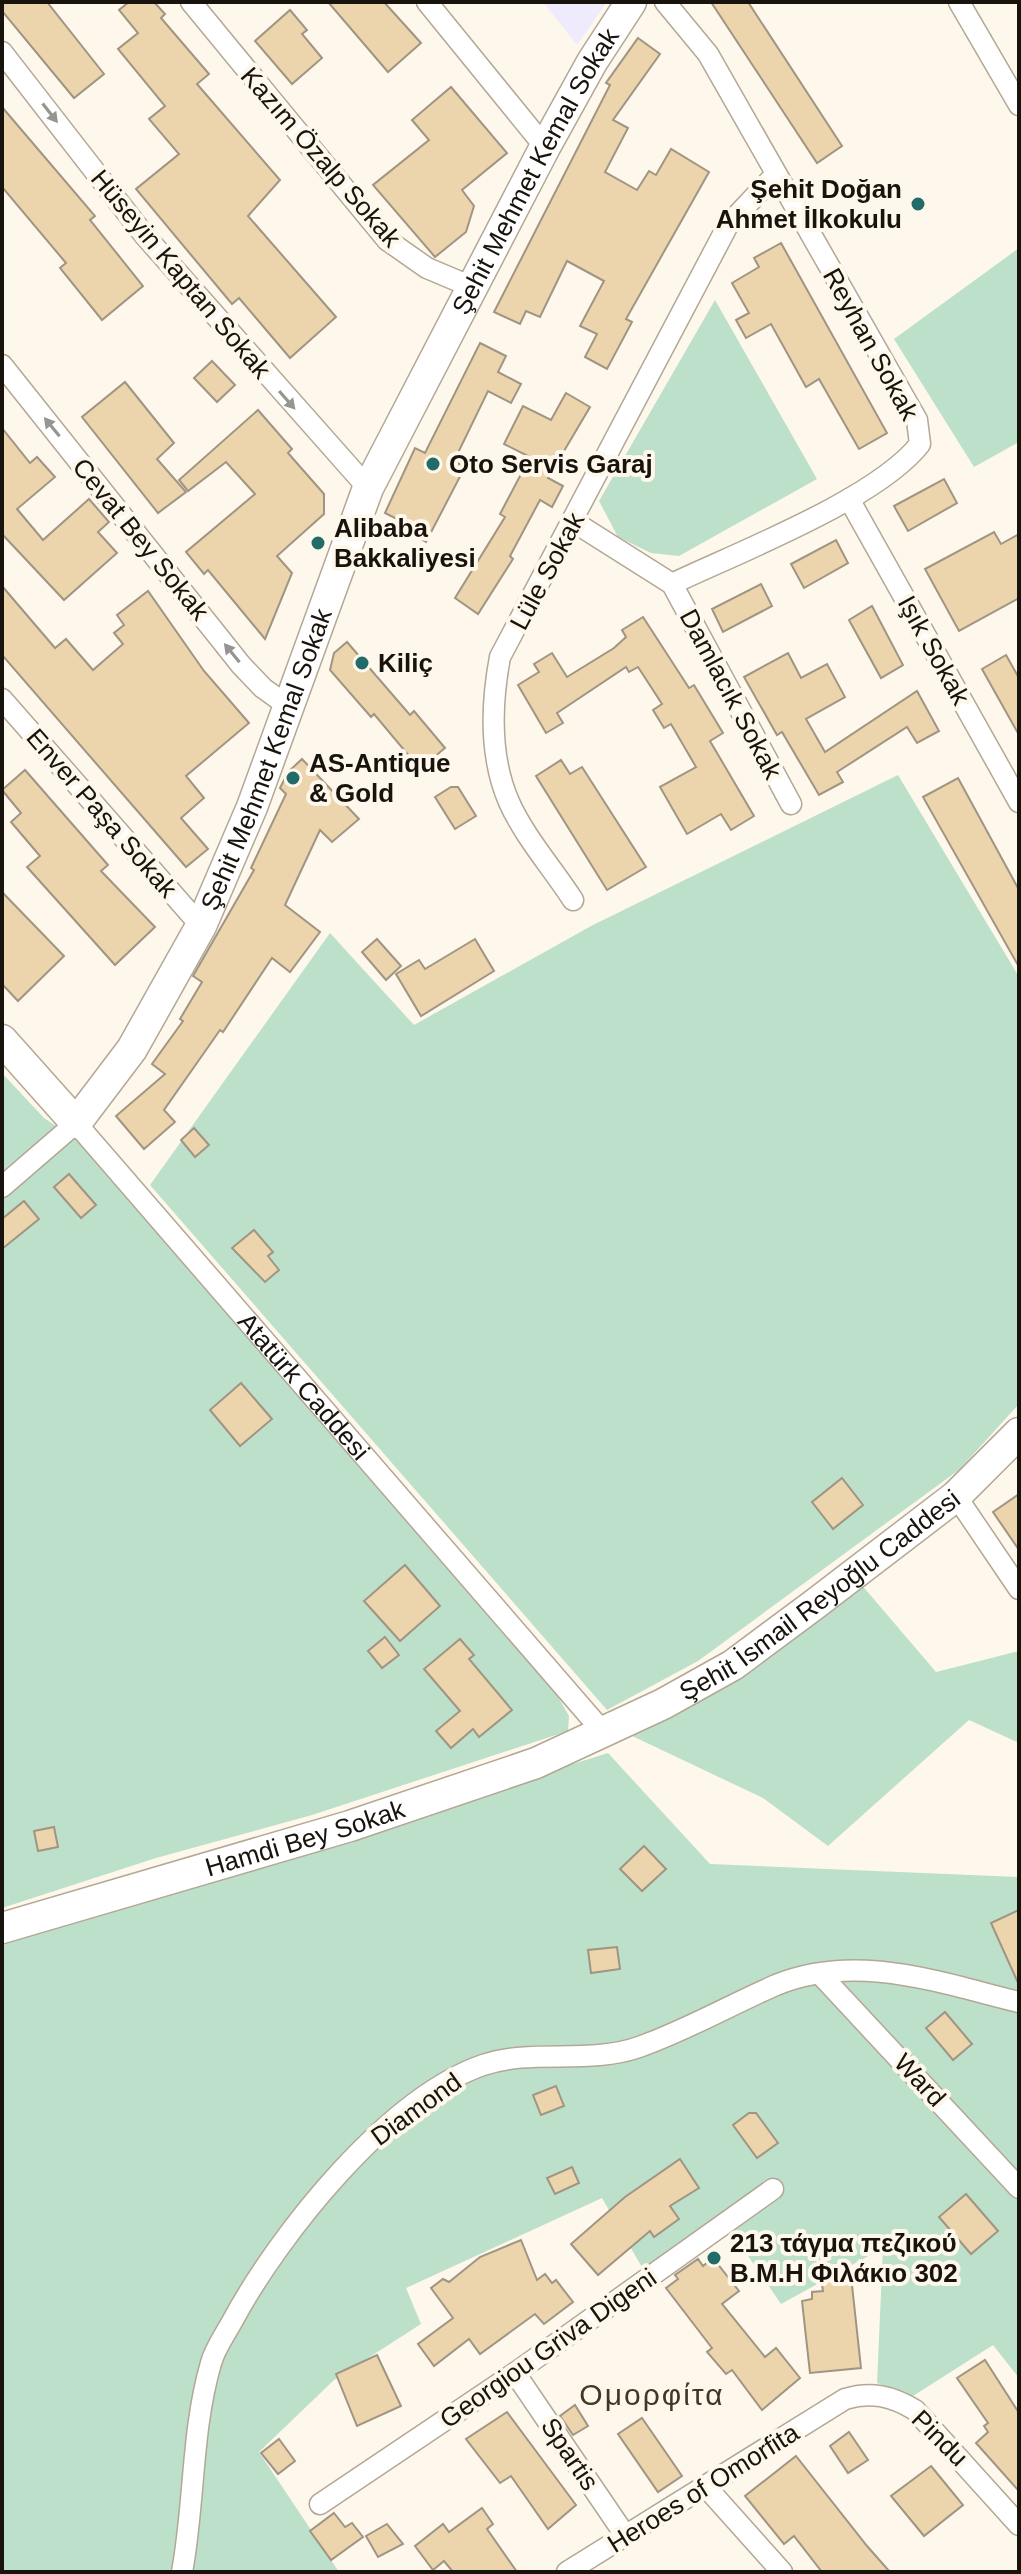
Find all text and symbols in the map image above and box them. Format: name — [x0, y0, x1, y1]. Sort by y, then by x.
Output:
street label: Şehit Mehmet Kemal Sokak — [446, 22, 625, 320]
street label: Kazım Özalp Sokak — [235, 61, 408, 254]
one-way arrow — [41, 103, 57, 123]
street label: Hüseyin Kaptan Sokak — [85, 164, 278, 385]
place label: Şehit Doğan Ahmet İlkokulu — [716, 174, 902, 234]
marker: Şehit Doğan Ahmet İlkokulu — [909, 195, 927, 213]
street label: Reyhan Sokak — [817, 263, 926, 426]
one-way arrow — [278, 390, 295, 410]
one-way arrow — [44, 417, 61, 437]
place label: Oto Servis Garaj — [449, 449, 653, 479]
street label: Cevat Bey Sokak — [67, 452, 216, 627]
marker: Oto Servis Garaj — [424, 455, 442, 473]
street label: Lüle Sokak — [504, 506, 591, 635]
place label: Alibaba Bakkaliyesi — [334, 513, 476, 573]
marker: Alibaba Bakkaliyesi — [309, 534, 327, 552]
street label: Işık Sokak — [892, 590, 977, 711]
street label: Şehit Mehmet Kemal Sokak — [194, 604, 338, 915]
street label: Damlacık Sokak — [674, 604, 789, 785]
one-way arrow — [223, 642, 240, 663]
place label: Kiliç — [378, 648, 433, 678]
marker: Kiliç — [353, 654, 371, 672]
street label: Enver Paşa Sokak — [21, 722, 184, 904]
place label: AS-Antique & Gold — [309, 748, 451, 808]
marker: AS-Antique & Gold — [284, 769, 302, 787]
street label: Atatürk Caddesi — [232, 1306, 376, 1466]
street label: Şehit İsmail Reyoğlu Caddesi — [674, 1484, 966, 1707]
street label: Hamdi Bey Sokak — [202, 1793, 409, 1883]
street label: Ward — [888, 2047, 952, 2113]
street label: Diamond — [365, 2066, 467, 2152]
place label: 213 τάγμα πεζικού B.M.H Φιλάκιο 302 — [730, 2228, 958, 2288]
marker: 213 τάγμα πεζικού B.M.H Φιλάκιο 302 — [705, 2249, 723, 2267]
street label: Georgiou Griva Digeni — [434, 2262, 662, 2434]
district label: Ομορφίτα — [579, 2378, 725, 2411]
street label: Pindu — [906, 2404, 974, 2472]
street label: Spartis — [535, 2412, 605, 2496]
street label: Heroes of Omorfita — [602, 2417, 805, 2559]

